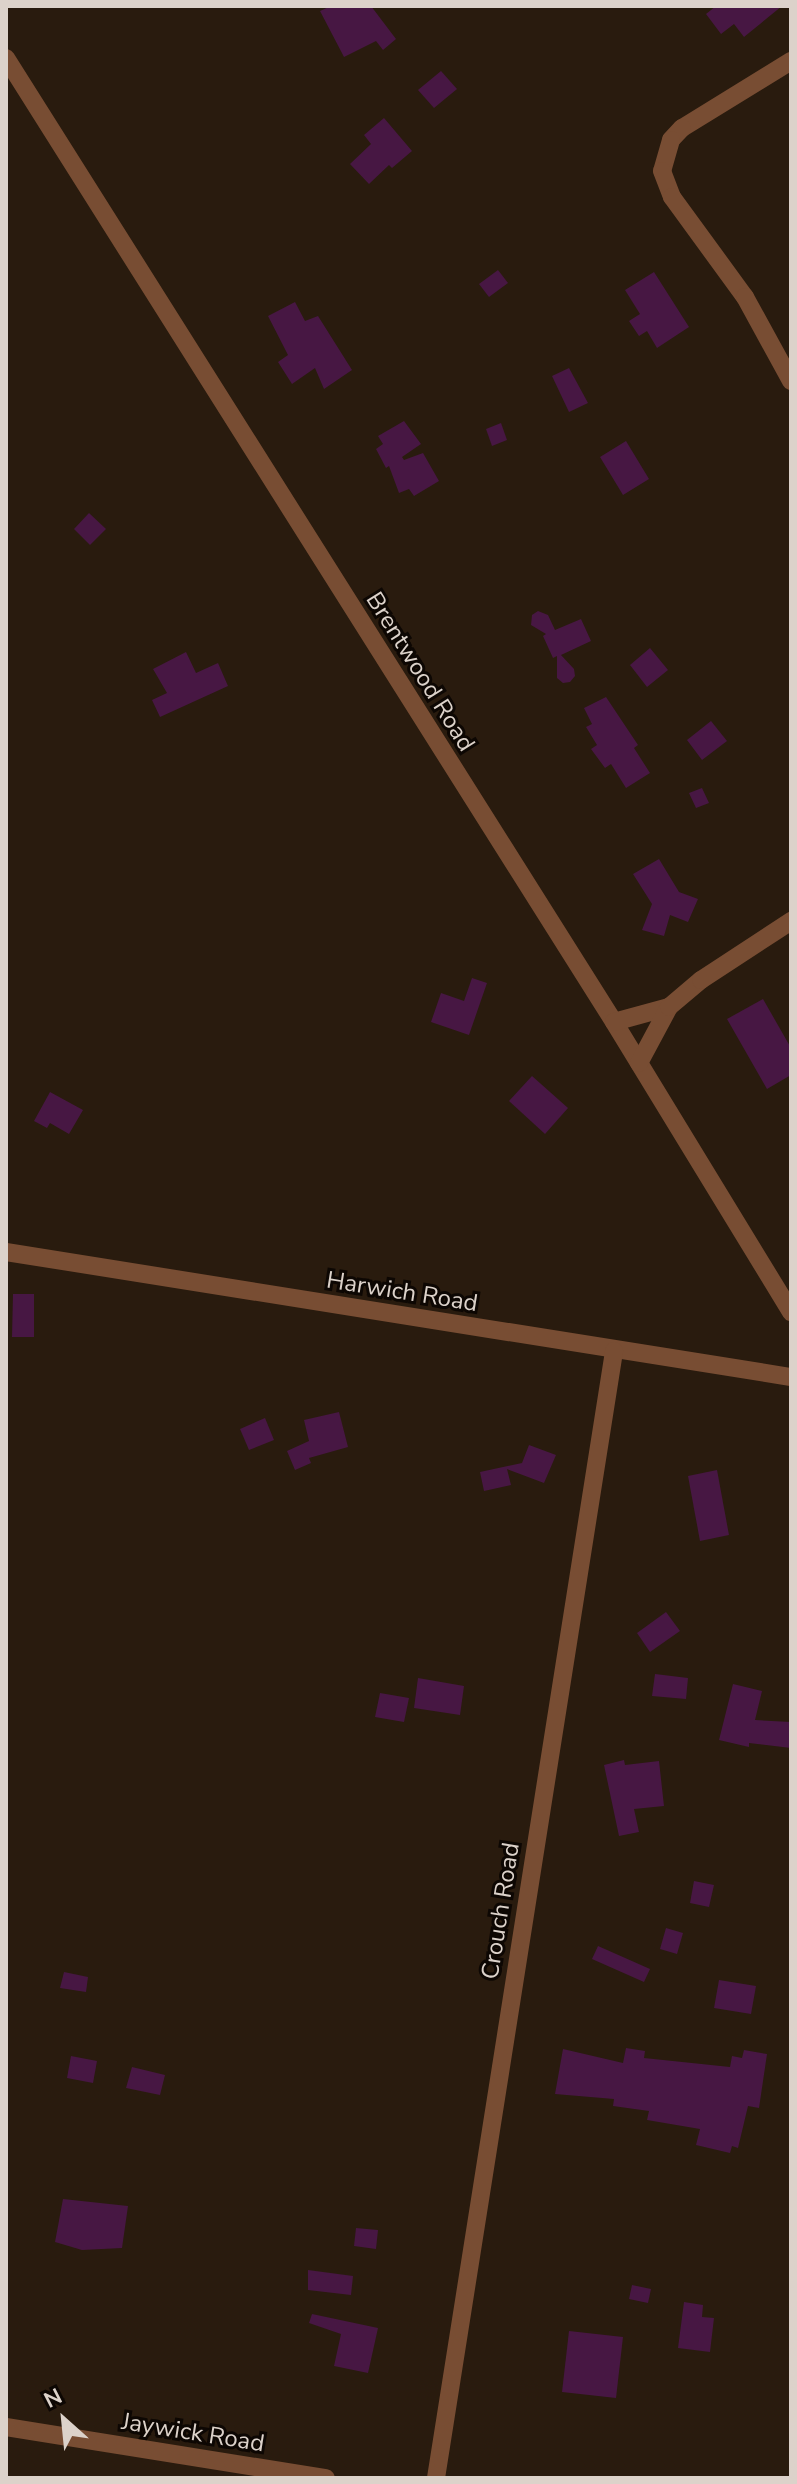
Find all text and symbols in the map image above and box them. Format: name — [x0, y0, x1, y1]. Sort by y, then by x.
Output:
street label: Brentwood Road — [359, 587, 481, 757]
street label: Harwich Road — [324, 1266, 480, 1318]
street label: Crouch Road — [476, 1841, 526, 1981]
north arrow — [24, 2380, 104, 2460]
text: N — [39, 2382, 67, 2416]
street label: Jaywick Road — [120, 2408, 266, 2458]

